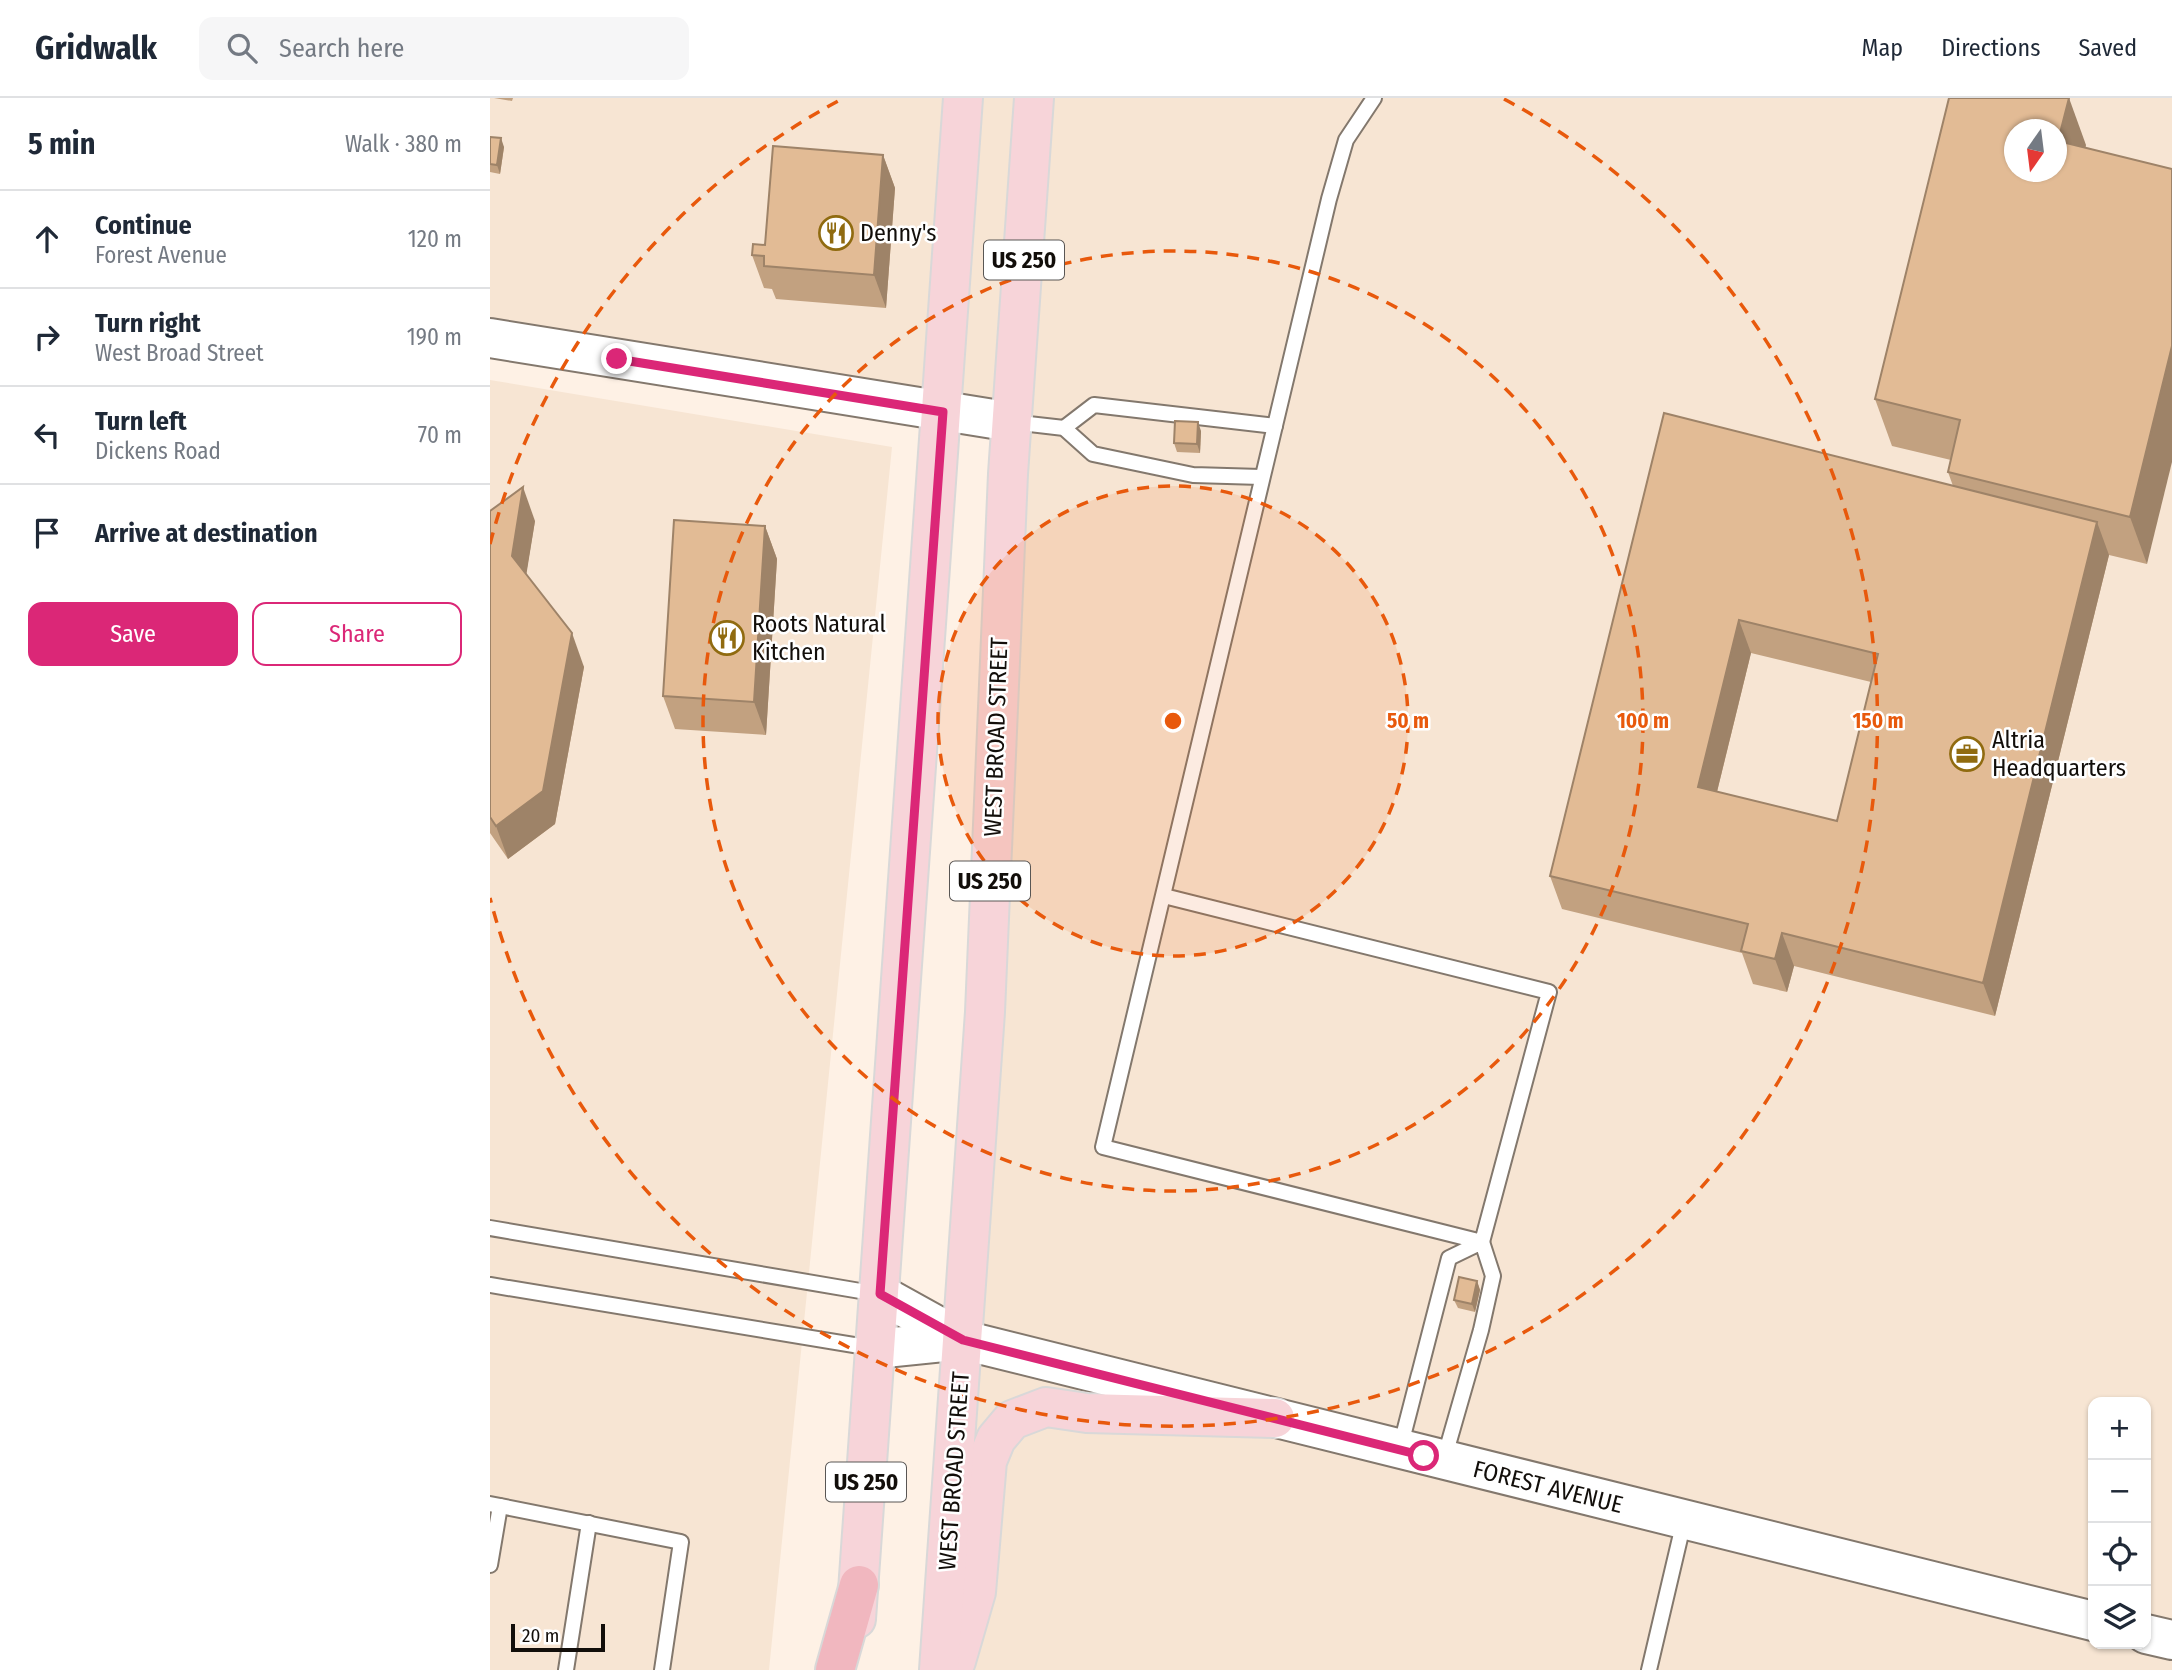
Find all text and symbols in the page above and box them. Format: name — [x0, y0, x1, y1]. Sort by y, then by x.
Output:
search box — [199, 17, 689, 80]
text: Gridwalk — [35, 28, 157, 68]
icon: search — [223, 29, 261, 67]
text: Search here — [279, 33, 404, 64]
text: Map — [1862, 34, 1903, 62]
text: Directions — [1941, 34, 2040, 62]
text: Saved — [2078, 34, 2137, 62]
north arrow — [2004, 119, 2067, 182]
text: 5 min — [28, 126, 95, 162]
text: Walk · 380 m — [345, 130, 462, 158]
text: Continue — [95, 210, 192, 241]
restaurant icon: Denny's — [817, 214, 855, 252]
place label: Denny's — [860, 219, 937, 247]
icon: ahead — [28, 220, 66, 258]
text: 120 m — [408, 225, 462, 253]
road number: US 250 — [984, 240, 1064, 280]
text: Forest Avenue — [95, 241, 227, 269]
text: Turn right — [95, 308, 201, 339]
icon: right — [28, 318, 66, 356]
text: 190 m — [407, 323, 462, 351]
text: West Broad Street — [95, 339, 264, 367]
route end — [601, 343, 632, 374]
text: Turn left — [95, 406, 187, 437]
icon: left — [28, 416, 66, 454]
text: 70 m — [418, 421, 462, 449]
text: Dickens Road — [95, 437, 221, 465]
icon: arrive — [28, 514, 66, 552]
text: Arrive at destination — [95, 518, 318, 549]
button: Save — [28, 602, 238, 666]
button: Share — [252, 602, 462, 666]
place label: Roots Natural Kitchen — [752, 610, 886, 666]
restaurant icon: Roots Natural Kitchen — [708, 619, 746, 657]
street label: WEST BROAD STREET — [979, 637, 1013, 837]
text: 50 m — [1387, 708, 1429, 734]
text: 100 m — [1617, 708, 1669, 734]
text: 150 m — [1852, 708, 1904, 734]
centre of rings — [1161, 709, 1185, 733]
place label: Altria Headquarters — [1992, 726, 2126, 782]
office icon: Altria Headquarters — [1948, 735, 1986, 773]
road number: US 250 — [950, 862, 1030, 901]
street label: WEST BROAD STREET — [933, 1371, 975, 1571]
map controls — [2088, 1397, 2151, 1649]
button: + — [2088, 1397, 2151, 1460]
route start — [1408, 1440, 1439, 1471]
street label: FOREST AVENUE — [1470, 1455, 1626, 1519]
button: − — [2088, 1460, 2151, 1523]
road number: US 250 — [826, 1462, 906, 1502]
button: locate — [2088, 1523, 2151, 1586]
button: layers — [2088, 1586, 2151, 1649]
scale bar — [511, 1621, 606, 1653]
text: 20 m — [522, 1624, 559, 1647]

